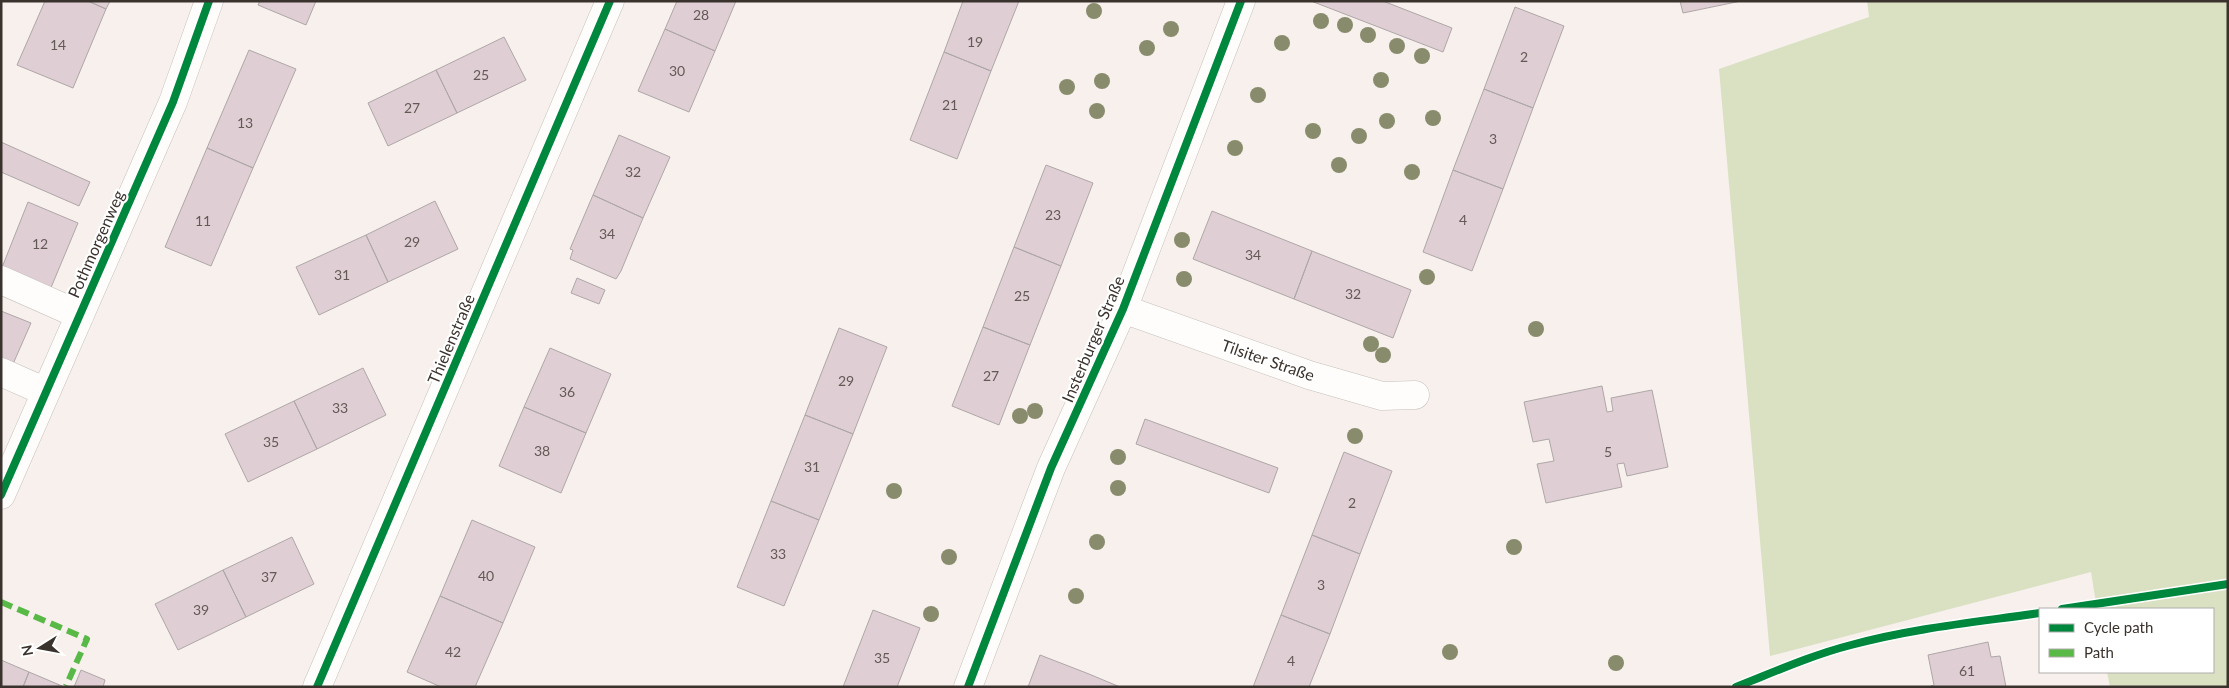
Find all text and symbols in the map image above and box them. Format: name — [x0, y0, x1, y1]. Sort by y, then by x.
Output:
house number: 28 — [693, 6, 709, 23]
house number: 19 — [967, 33, 983, 50]
house number: 14 — [50, 36, 66, 53]
house number: 2 — [1520, 48, 1528, 65]
house number: 30 — [669, 62, 685, 79]
house number: 25 — [473, 66, 489, 83]
house number: 21 — [942, 96, 958, 113]
house number: 27 — [404, 99, 420, 116]
house number: 13 — [237, 114, 253, 131]
house number: 3 — [1489, 130, 1497, 147]
house number: 32 — [625, 163, 641, 180]
street label: Pothmorgenweg — [63, 187, 128, 300]
house number: 23 — [1045, 206, 1061, 223]
house number: 4 — [1459, 211, 1467, 228]
house number: 11 — [195, 212, 211, 229]
house number: 34 — [599, 225, 615, 242]
house number: 29 — [404, 233, 420, 250]
house number: 12 — [32, 235, 48, 252]
house number: 34 — [1245, 246, 1261, 263]
house number: 31 — [334, 266, 350, 283]
street label: Insterburger Straße — [1057, 273, 1128, 405]
house number: 32 — [1345, 285, 1361, 302]
house number: 25 — [1014, 287, 1030, 304]
street label: Thielenstraße — [423, 291, 478, 387]
street label: Tilsiter Straße — [1219, 335, 1317, 384]
house number: 27 — [983, 367, 999, 384]
house number: 29 — [838, 372, 854, 389]
house number: 36 — [559, 383, 575, 400]
house number: 33 — [332, 399, 348, 416]
house number: 35 — [263, 433, 279, 450]
house number: 38 — [534, 442, 550, 459]
house number: 5 — [1604, 443, 1612, 460]
house number: 31 — [804, 458, 820, 475]
house number: 2 — [1348, 494, 1356, 511]
house number: 33 — [770, 545, 786, 562]
house number: 40 — [478, 567, 494, 584]
house number: 37 — [261, 568, 277, 585]
house number: 3 — [1317, 576, 1325, 593]
house number: 39 — [193, 601, 209, 618]
legend — [2039, 608, 2214, 673]
text: Cycle path — [2084, 618, 2153, 636]
north arrow — [15, 623, 65, 673]
house number: 42 — [445, 643, 461, 660]
text: Path — [2084, 643, 2114, 661]
text: N — [17, 644, 36, 657]
house number: 35 — [874, 649, 890, 666]
house number: 4 — [1287, 652, 1295, 669]
house number: 61 — [1959, 662, 1975, 679]

